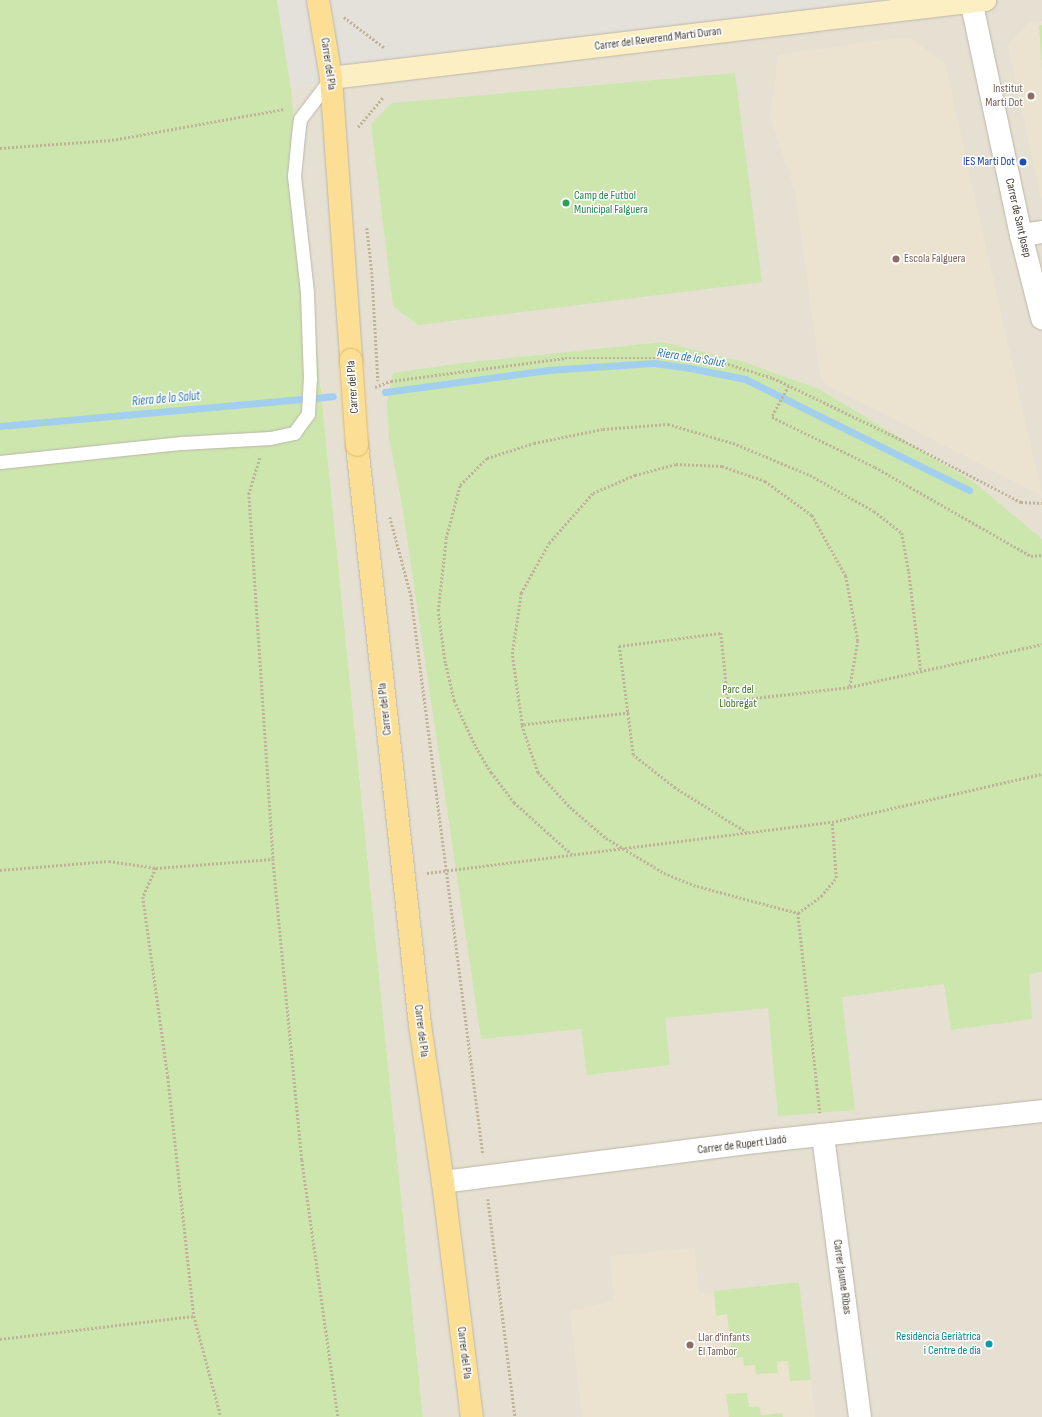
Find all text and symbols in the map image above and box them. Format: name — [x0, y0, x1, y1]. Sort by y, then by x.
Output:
street label: Carrer del Reverend Martí Duran — [594, 24, 722, 54]
street label: Carrer del Pla — [317, 37, 339, 91]
place label: Institut Martí Dot — [985, 82, 1023, 110]
marker: Institut Martí Dot — [1026, 91, 1036, 101]
place label: IES Martí Dot — [963, 155, 1015, 169]
marker: IES Martí Dot — [1018, 157, 1028, 167]
street label: Carrer de Sant Josep — [1002, 177, 1034, 259]
place label: Camp de Futbol Municipal Falguera — [574, 189, 648, 217]
marker: Camp de Futbol Municipal Falguera — [561, 198, 571, 208]
place label: Escola Falguera — [904, 252, 965, 266]
marker: Escola Falguera — [891, 254, 901, 264]
water label: Riera de la Salut — [656, 345, 726, 371]
street label: Carrer del Pla — [344, 360, 362, 414]
water label: Riera de la Salut — [131, 388, 201, 410]
street label: Carrer del Pla — [375, 682, 395, 736]
park label: Parc del Llobregat — [719, 683, 757, 711]
street label: Carrer del Pla — [411, 1004, 431, 1058]
street label: Carrer de Rupert Lladó — [697, 1132, 787, 1158]
street label: Carrer Jaume Ribas — [830, 1239, 854, 1315]
street label: Carrer del Pla — [454, 1326, 474, 1380]
place label: Residència Geriàtrica i Centre de dia — [896, 1330, 981, 1358]
place label: Llar d'infants El Tambor — [698, 1331, 750, 1359]
marker: Residència Geriàtrica i Centre de dia — [984, 1339, 994, 1349]
marker: Llar d'infants El Tambor — [685, 1340, 695, 1350]

